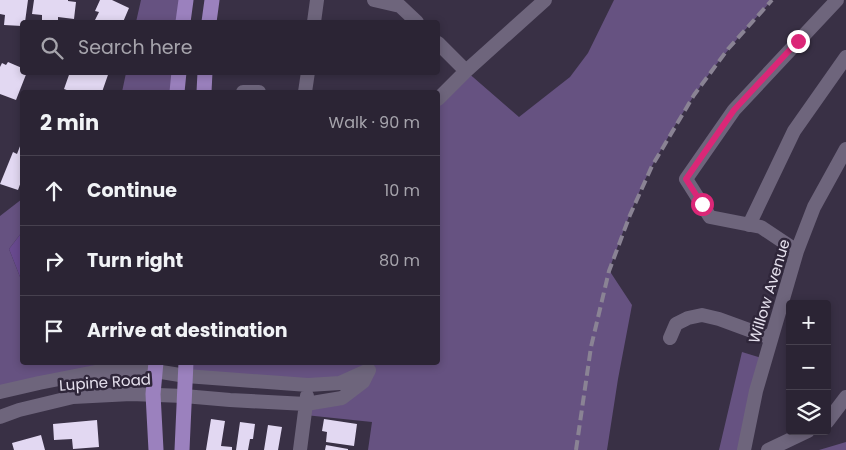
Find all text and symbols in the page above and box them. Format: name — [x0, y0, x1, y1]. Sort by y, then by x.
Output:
search box — [20, 20, 440, 75]
route end — [787, 30, 810, 53]
icon: search — [38, 34, 66, 62]
text: Search here — [78, 34, 192, 61]
text: 2 min — [40, 108, 99, 137]
text: Walk · 90 m — [329, 111, 420, 134]
icon: ahead — [40, 177, 68, 205]
text: Continue — [87, 177, 177, 204]
text: 10 m — [384, 179, 420, 202]
route start — [691, 193, 714, 216]
street label: Willow Avenue — [743, 236, 795, 346]
icon: right — [40, 247, 68, 275]
text: Turn right — [87, 247, 183, 274]
text: 80 m — [379, 249, 420, 272]
map controls — [786, 300, 831, 435]
button: + — [786, 300, 831, 345]
icon: arrive — [40, 317, 68, 345]
text: Arrive at destination — [87, 317, 288, 344]
button: − — [786, 345, 831, 390]
street label: Lupine Road — [58, 368, 152, 396]
button: layers — [786, 390, 831, 435]

